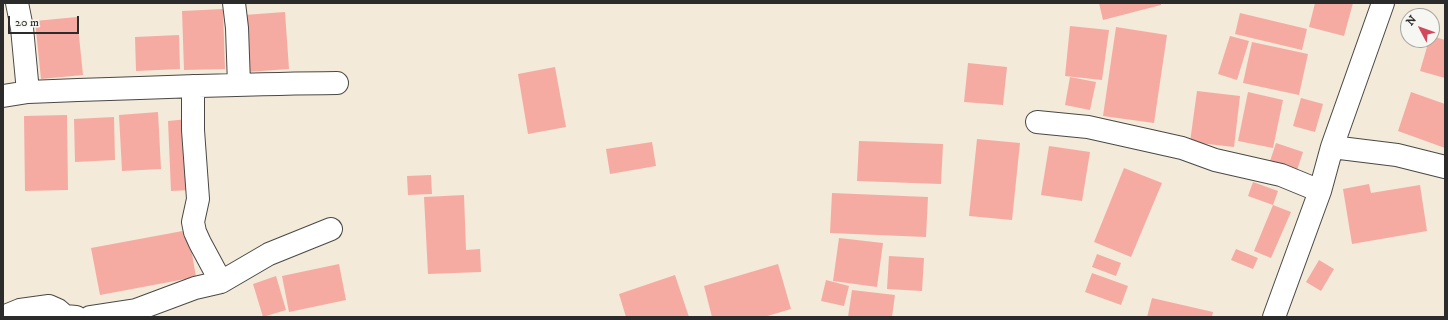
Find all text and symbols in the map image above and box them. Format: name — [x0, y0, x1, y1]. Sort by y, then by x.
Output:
scale bar — [10, 8, 81, 34]
north arrow — [1400, 8, 1440, 48]
text: N — [1403, 13, 1420, 29]
text: 20 m — [15, 15, 39, 30]

